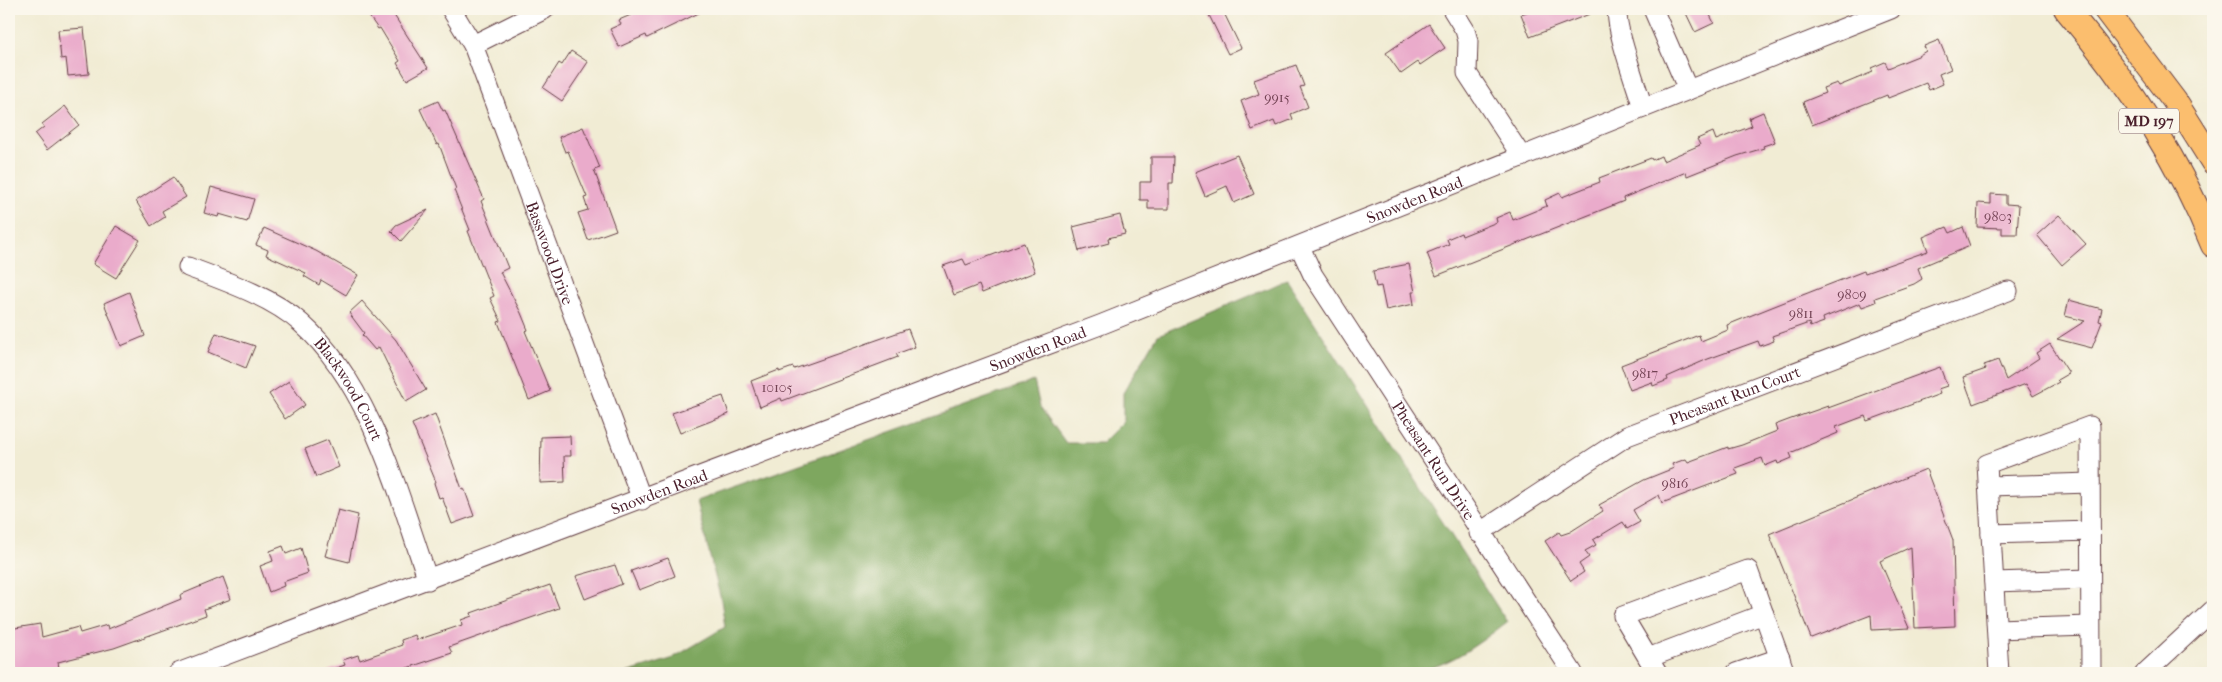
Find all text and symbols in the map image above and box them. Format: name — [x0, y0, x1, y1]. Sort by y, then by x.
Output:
house number: 9915 — [1264, 89, 1290, 106]
road number: MD 197 — [2119, 108, 2179, 134]
street label: Snowden Road — [1364, 172, 1466, 228]
street label: Basswood Drive — [522, 199, 578, 307]
house number: 9803 — [1984, 208, 2012, 225]
house number: 9809 — [1837, 286, 1867, 303]
house number: 9811 — [1789, 305, 1813, 322]
street label: Snowden Road — [987, 322, 1089, 376]
street label: Blackwood Court — [310, 333, 387, 444]
street label: Pheasant Run Court — [1666, 362, 1803, 429]
house number: 9817 — [1632, 365, 1658, 382]
house number: 10105 — [761, 379, 793, 396]
street label: Pheasant Run Drive — [1388, 398, 1479, 523]
street label: Snowden Road — [608, 465, 710, 519]
house number: 9816 — [1662, 475, 1689, 492]

